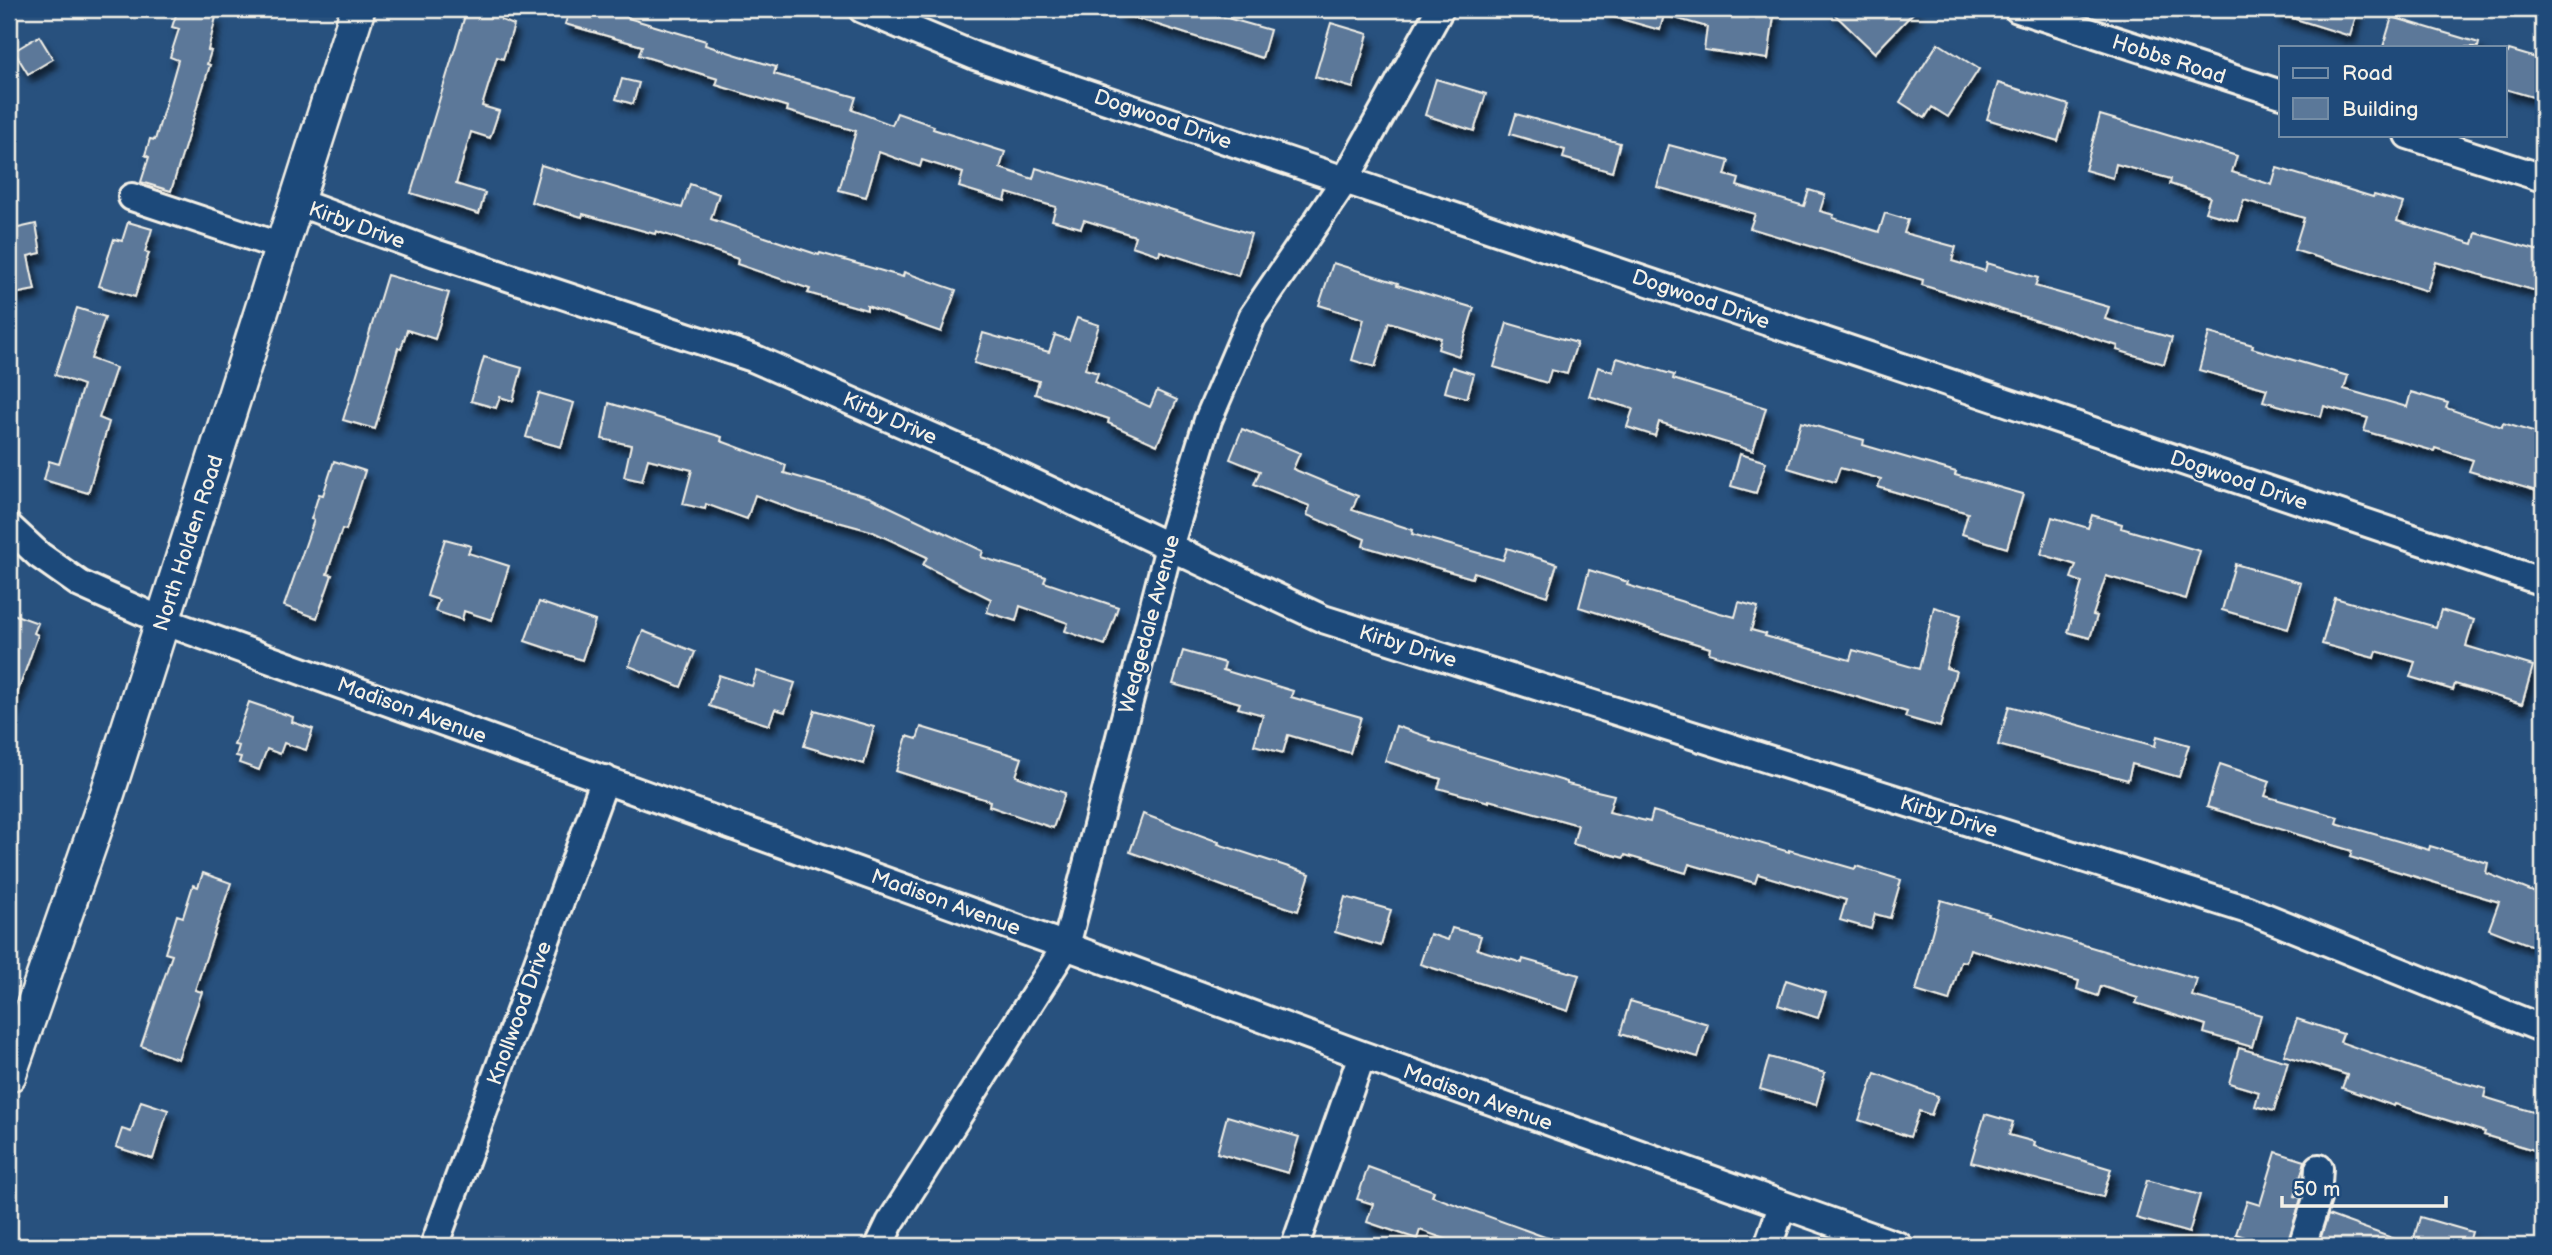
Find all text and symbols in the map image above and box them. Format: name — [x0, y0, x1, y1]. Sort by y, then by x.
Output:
street label: Hobbs Road — [2109, 29, 2229, 90]
legend — [2279, 46, 2506, 136]
text: Road — [2342, 61, 2393, 86]
street label: Dogwood Drive — [1091, 84, 1235, 155]
text: Building — [2342, 97, 2418, 122]
street label: Kirby Drive — [305, 196, 408, 254]
street label: Dogwood Drive — [1629, 264, 1773, 335]
street label: Kirby Drive — [839, 387, 941, 450]
street label: Dogwood Drive — [2167, 445, 2311, 516]
street label: North Holden Road — [148, 452, 229, 634]
street label: Wedgedale Avenue — [1114, 532, 1185, 716]
street label: Kirby Drive — [1356, 620, 1460, 673]
street label: Madison Avenue — [334, 672, 490, 749]
street label: Kirby Drive — [1897, 790, 2001, 843]
street label: Madison Avenue — [868, 864, 1024, 941]
street label: Knollwood Drive — [482, 938, 557, 1089]
street label: Madison Avenue — [1400, 1059, 1556, 1136]
scale bar — [2282, 1164, 2447, 1208]
text: 50 m — [2293, 1177, 2340, 1202]

